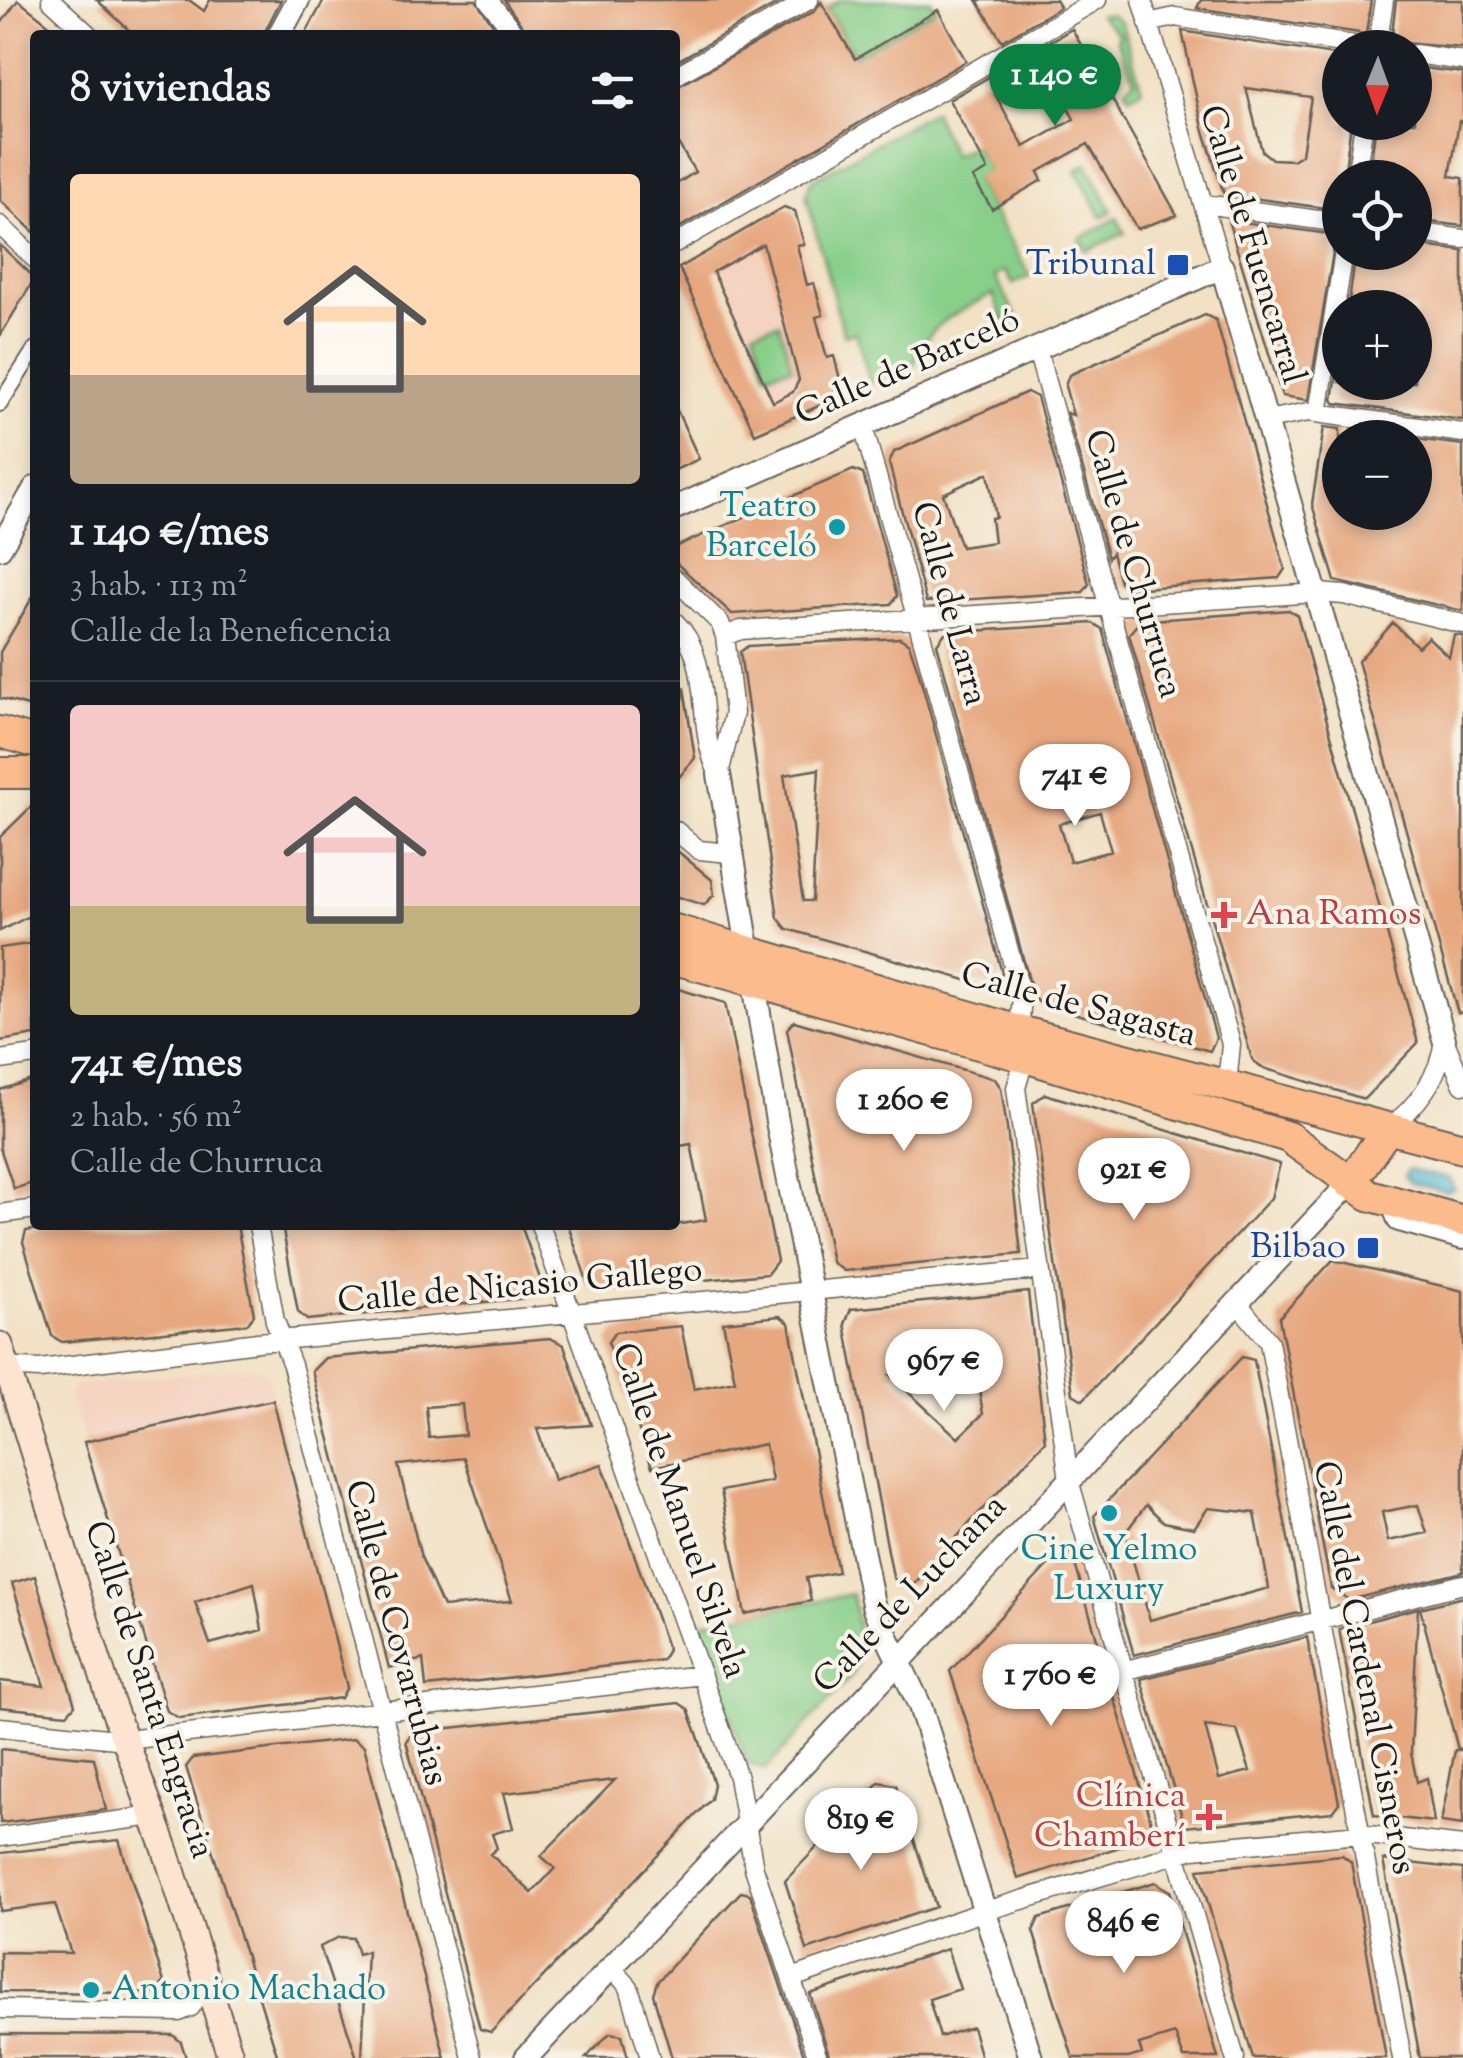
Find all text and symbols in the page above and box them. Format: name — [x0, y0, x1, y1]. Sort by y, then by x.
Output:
north arrow — [1322, 30, 1432, 140]
map controls — [1322, 30, 1432, 530]
pin: 1 140 € — [963, 44, 1147, 129]
text: 1 140 € — [1011, 53, 1099, 99]
text: 8 viviendas — [70, 60, 271, 120]
icon: filters — [585, 63, 640, 118]
street label: Calle de Fuencarral — [1184, 99, 1318, 391]
button: locate — [1322, 160, 1432, 270]
icon: home — [265, 239, 445, 419]
place label: Tribunal — [1026, 240, 1156, 291]
marker: Tribunal — [1165, 252, 1191, 278]
button: + — [1322, 290, 1432, 400]
street label: Calle de Barceló — [787, 296, 1029, 440]
button: − — [1322, 420, 1432, 530]
street label: Calle de Churruca — [1069, 424, 1195, 704]
place label: Teatro Barceló — [706, 482, 817, 573]
street label: Calle de Larra — [896, 496, 1000, 712]
text: 1 140 €/mes — [70, 504, 269, 564]
marker: Teatro Barceló — [826, 516, 848, 538]
text: 3 hab. · 113 m² — [70, 564, 248, 610]
text: Calle de la Beneficencia — [70, 610, 392, 656]
pin: 741 € — [1005, 744, 1145, 829]
text: 741 € — [1041, 753, 1109, 799]
icon: home — [265, 770, 445, 950]
place label: Ana Ramos — [1246, 890, 1421, 941]
marker: Ana Ramos — [1211, 902, 1237, 928]
street label: Calle de Sagasta — [955, 950, 1201, 1062]
text: 741 €/mes — [70, 1035, 243, 1095]
pin: 1 260 € — [812, 1069, 996, 1154]
text: 1 260 € — [858, 1078, 950, 1124]
text: 2 hab. · 56 m² — [70, 1095, 242, 1141]
pin: 921 € — [1064, 1138, 1204, 1223]
text: Calle de Churruca — [70, 1141, 323, 1187]
text: 921 € — [1100, 1147, 1168, 1193]
place label: Bilbao — [1250, 1223, 1346, 1274]
marker: Bilbao — [1355, 1235, 1381, 1261]
street label: Calle de Nicasio Gallego — [336, 1246, 704, 1328]
pin: 967 € — [874, 1329, 1014, 1414]
street label: Calle de Manuel Silvela — [597, 1336, 759, 1686]
text: 967 € — [907, 1338, 981, 1384]
street label: Calle del Cardenal Cisneros — [1298, 1457, 1428, 1879]
street label: Calle de Covarrubias — [330, 1475, 460, 1791]
street label: Calle de Luchana — [802, 1484, 1020, 1706]
marker: Cine Yelmo Luxury — [1098, 1502, 1120, 1524]
street label: Calle de Santa Engracia — [69, 1515, 227, 1865]
place label: Cine Yelmo Luxury — [1021, 1525, 1197, 1616]
pin: 1 760 € — [959, 1644, 1143, 1729]
text: 1 760 € — [1004, 1653, 1098, 1699]
place label: Clínica Chamberí — [1034, 1772, 1186, 1863]
pin: 819 € — [791, 1788, 931, 1873]
text: 819 € — [827, 1797, 895, 1843]
marker: Clínica Chamberí — [1196, 1804, 1222, 1830]
pin: 846 € — [1054, 1891, 1194, 1976]
text: 846 € — [1087, 1900, 1161, 1946]
place label: Antonio Machado — [111, 1965, 386, 2016]
marker: Antonio Machado — [80, 1979, 102, 2001]

